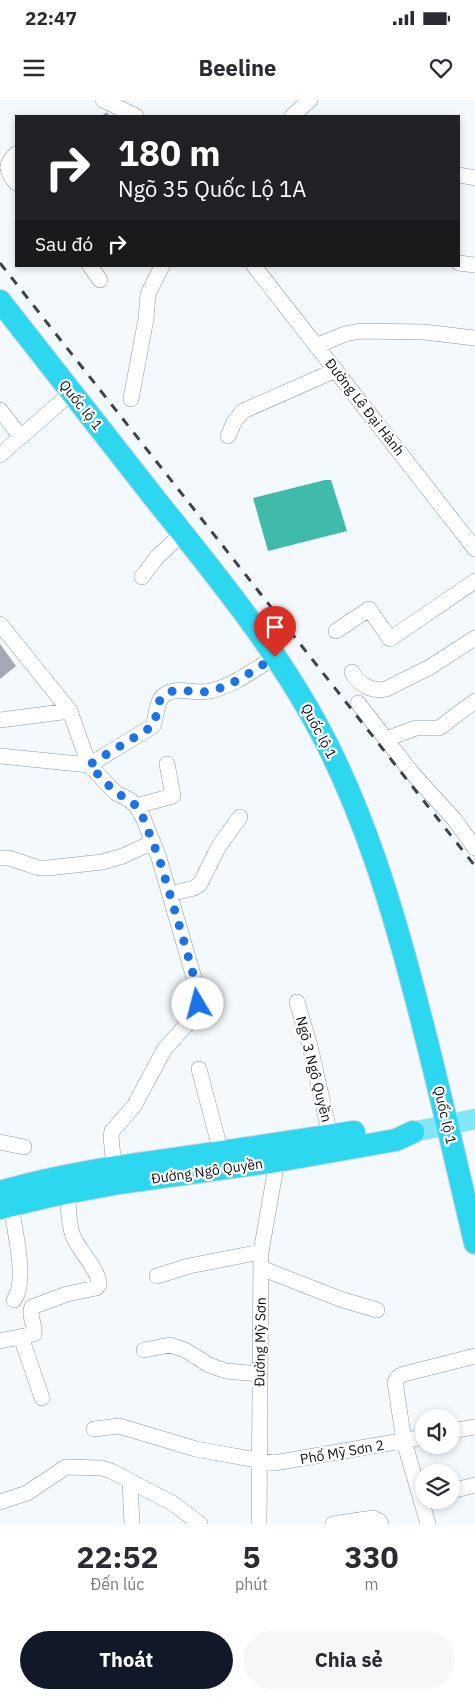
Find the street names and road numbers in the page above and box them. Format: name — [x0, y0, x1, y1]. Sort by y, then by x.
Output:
street label: Đường Lê Đại Hành — [321, 355, 409, 459]
street label: Quốc lộ 1 — [55, 376, 107, 434]
street label: Quốc lộ 1 — [297, 701, 341, 761]
street label: Ngõ 3 Ngô Quyền — [292, 1014, 336, 1124]
street label: Quốc lộ 1 — [430, 1084, 460, 1146]
street label: Đường Ngô Quyền — [150, 1154, 264, 1188]
street label: Đường Mỹ Sơn — [250, 1297, 270, 1387]
street label: Phố Mỹ Sơn 2 — [299, 1436, 385, 1468]

